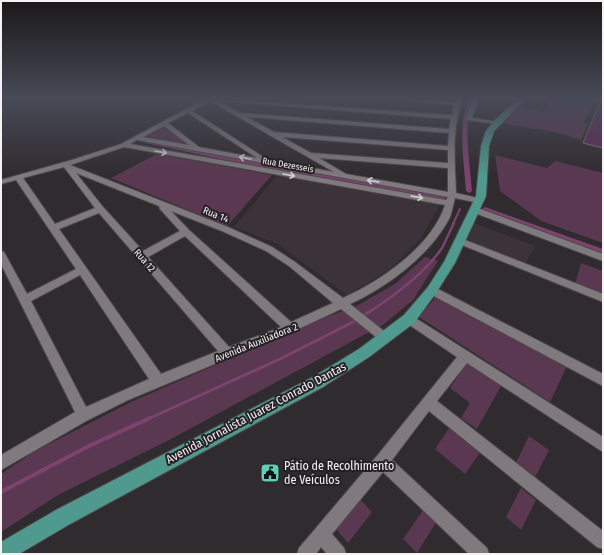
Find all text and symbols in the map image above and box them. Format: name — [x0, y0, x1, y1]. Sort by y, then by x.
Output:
one-way arrow — [154, 148, 167, 156]
one-way arrow — [239, 154, 252, 162]
street label: Rua Dezesseis — [262, 156, 315, 174]
one-way arrow — [282, 171, 295, 179]
one-way arrow — [366, 177, 379, 185]
one-way arrow — [410, 194, 423, 202]
street label: Rua 14 — [201, 204, 230, 226]
street label: Rua 12 — [131, 247, 158, 275]
street label: Avenida Auxiliadora 2 — [213, 321, 300, 365]
street label: Avenida Jornalista Juarez Conrado Dantas — [164, 359, 348, 467]
place label: Pátio de Recolhimento de Veículos — [284, 459, 394, 487]
public building icon: Pátio de Recolhimento de Veículos — [259, 462, 281, 484]

